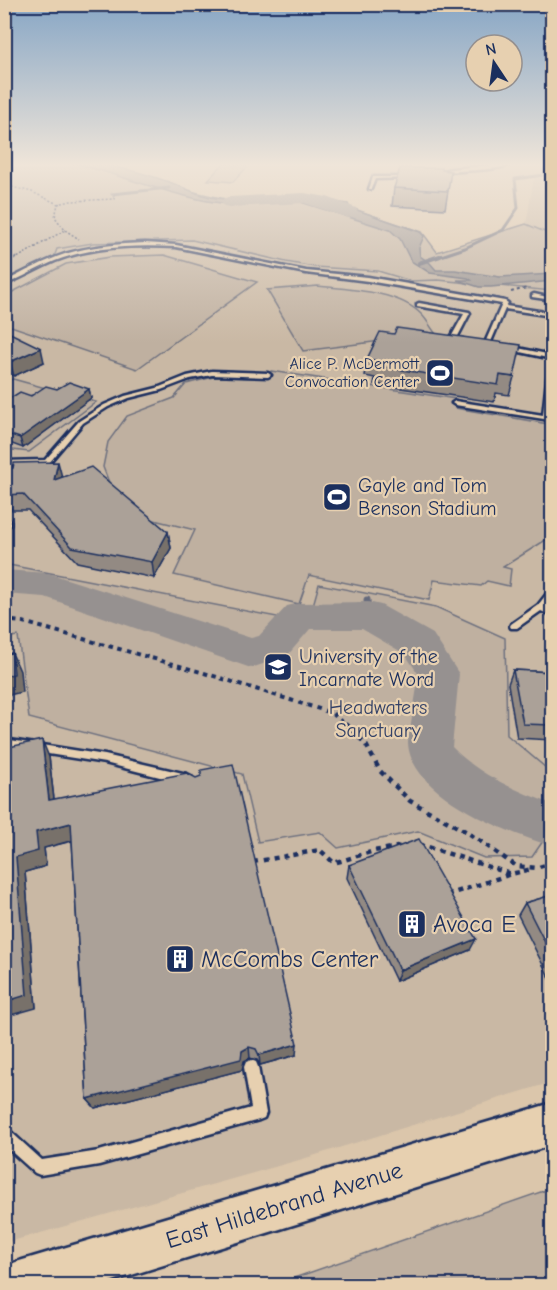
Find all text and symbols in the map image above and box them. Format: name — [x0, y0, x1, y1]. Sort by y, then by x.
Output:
north arrow — [464, 33, 524, 93]
text: N — [484, 39, 498, 59]
place label: Alice P. McDermott Convocation Center — [285, 355, 420, 391]
sports icon: Alice P. McDermott Convocation Center — [424, 357, 456, 389]
place label: Gayle and Tom Benson Stadium — [358, 474, 496, 520]
sports icon: Gayle and Tom Benson Stadium — [321, 481, 353, 513]
place label: University of the Incarnate Word — [299, 645, 438, 691]
school or university icon: University of the Incarnate Word — [262, 651, 294, 683]
park label: Headwaters Sanctuary — [329, 696, 427, 742]
building icon: Avoca E — [396, 908, 428, 940]
place label: Avoca E — [433, 910, 516, 938]
building icon: McCombs Center — [164, 943, 196, 975]
place label: McCombs Center — [201, 945, 379, 973]
street label: East Hildebrand Avenue — [162, 1156, 406, 1254]

